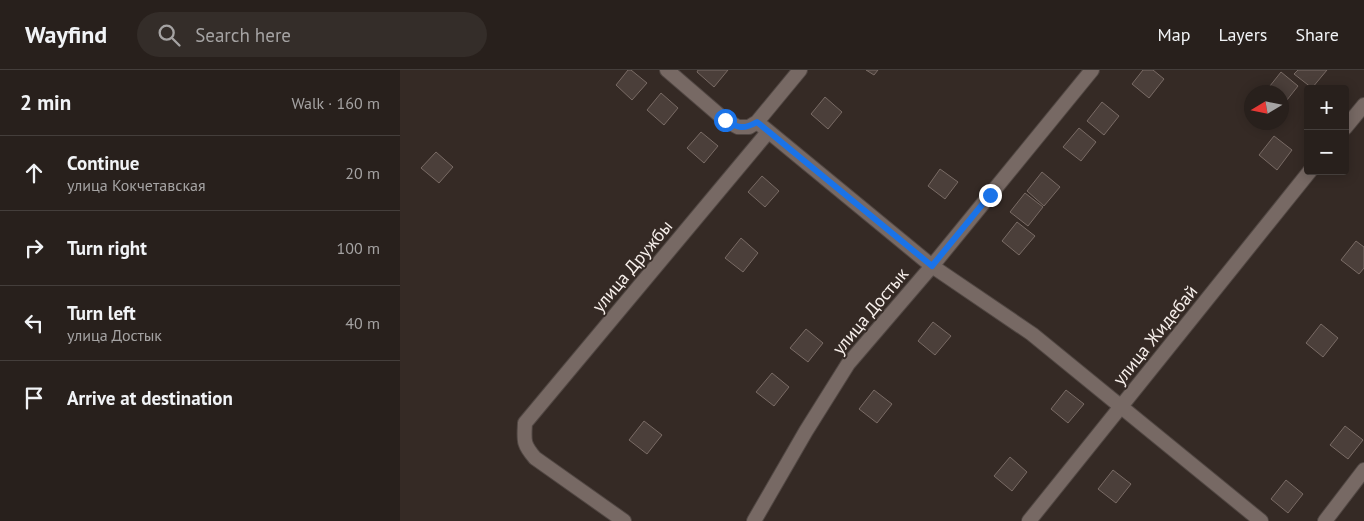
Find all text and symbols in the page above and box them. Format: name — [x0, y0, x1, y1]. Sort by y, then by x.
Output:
search box — [137, 12, 487, 57]
text: Wayfind — [25, 19, 107, 50]
icon: search — [155, 21, 183, 49]
text: Search here — [195, 23, 291, 47]
text: Map — [1158, 23, 1190, 46]
text: Layers — [1218, 23, 1267, 46]
text: Share — [1295, 23, 1339, 46]
north arrow — [1244, 85, 1289, 130]
map controls — [1304, 85, 1349, 175]
button: + — [1304, 85, 1349, 130]
text: 2 min — [20, 89, 71, 116]
text: Walk · 160 m — [291, 93, 380, 113]
route start — [714, 109, 737, 132]
button: − — [1304, 130, 1349, 175]
text: Continue — [67, 151, 139, 175]
icon: ahead — [20, 159, 48, 187]
text: 20 m — [345, 163, 380, 183]
text: улица Кокчетавская — [67, 175, 206, 195]
route end — [979, 184, 1002, 207]
street label: улица Дружбы — [587, 215, 677, 317]
icon: right — [20, 234, 48, 262]
text: Turn right — [67, 236, 147, 260]
text: 100 m — [337, 238, 380, 258]
street label: улица Достык — [827, 262, 913, 359]
street label: улица Жидебай — [1108, 280, 1202, 390]
text: Turn left — [67, 301, 136, 325]
icon: left — [20, 309, 48, 337]
text: 40 m — [345, 313, 380, 333]
text: улица Достык — [67, 325, 162, 345]
icon: arrive — [20, 384, 48, 412]
text: Arrive at destination — [67, 386, 233, 410]

